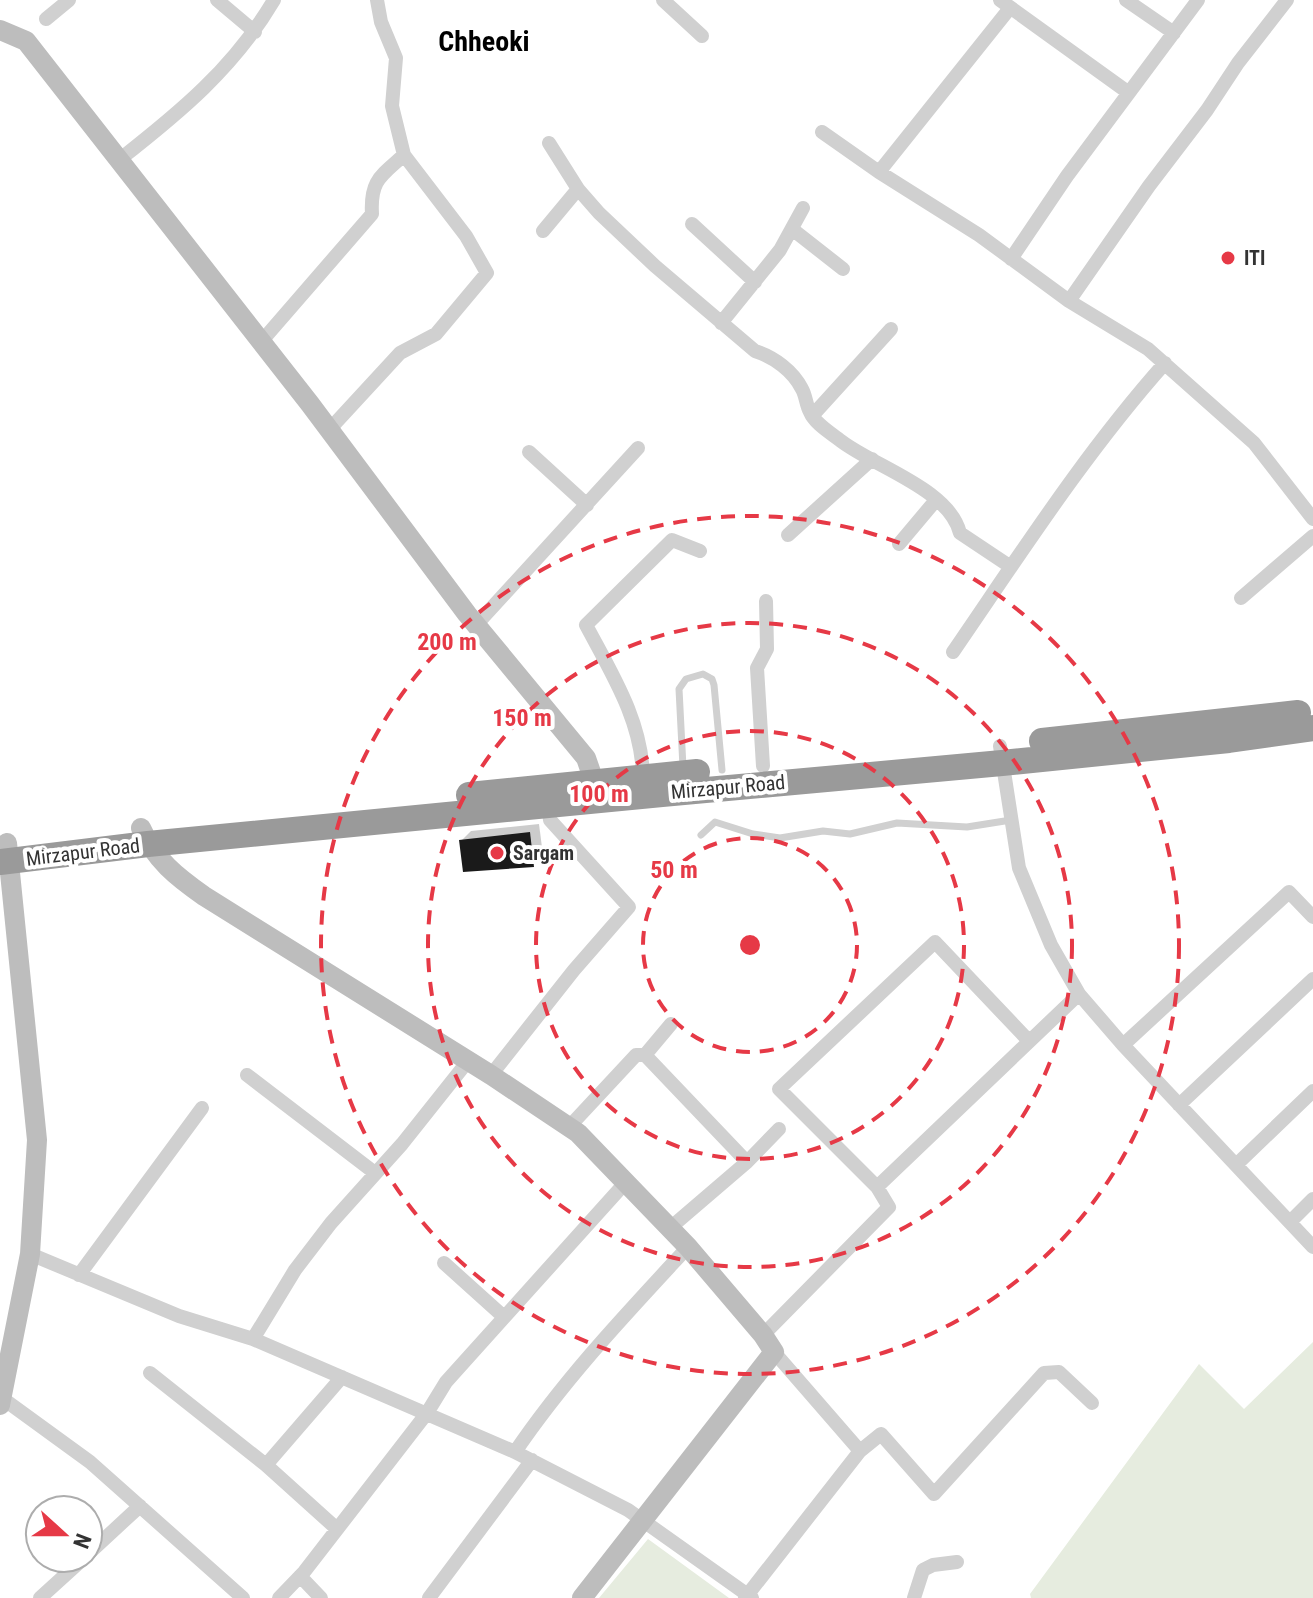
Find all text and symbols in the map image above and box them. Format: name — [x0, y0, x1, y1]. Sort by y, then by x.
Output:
district label: Chheoki — [438, 25, 530, 58]
place label: ITI — [1244, 246, 1265, 270]
marker: ITI — [1219, 249, 1237, 267]
text: 200 m — [417, 628, 477, 656]
text: 150 m — [492, 704, 552, 732]
street label: Mirzapur Road — [670, 770, 786, 804]
text: 100 m — [569, 780, 629, 808]
street label: Mirzapur Road — [25, 833, 141, 871]
place label: Sargam — [513, 841, 574, 865]
marker: Sargam — [488, 844, 506, 862]
text: 50 m — [650, 856, 698, 884]
centre of rings — [736, 931, 764, 959]
north arrow — [24, 1494, 104, 1574]
text: N — [68, 1530, 96, 1552]

